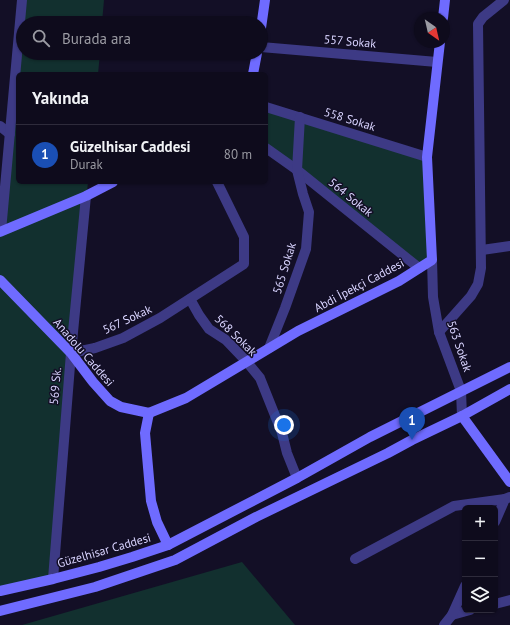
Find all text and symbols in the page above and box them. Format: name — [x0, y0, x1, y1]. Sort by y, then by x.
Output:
north arrow — [414, 12, 450, 48]
search box — [16, 16, 268, 60]
icon: search — [30, 27, 52, 49]
text: Burada ara — [62, 29, 131, 48]
street label: 557 Sokak — [323, 31, 377, 51]
text: Yakında — [32, 87, 89, 109]
street label: 558 Sokak — [322, 104, 378, 134]
text: Güzelhisar Caddesi — [70, 137, 191, 156]
text: 1 — [41, 146, 49, 163]
text: 80 m — [224, 146, 252, 163]
text: Durak — [70, 156, 103, 173]
street label: 564 Sokak — [326, 174, 377, 220]
street label: 565 Sokak — [269, 240, 299, 296]
street label: Abdi İpekçi Caddesi — [311, 255, 407, 315]
street label: 567 Sokak — [100, 301, 154, 337]
street label: 568 Sokak — [212, 311, 260, 359]
street label: Anadolu Caddesi — [50, 315, 118, 389]
street label: 563 Sokak — [444, 318, 476, 374]
street label: 569 Sk. — [46, 367, 64, 405]
pin: 1 — [399, 407, 425, 440]
your location — [274, 415, 294, 435]
map controls — [462, 505, 498, 613]
button: + — [462, 505, 498, 541]
street label: Güzelhisar Caddesi — [56, 529, 152, 571]
button: − — [462, 541, 498, 577]
button: layers — [462, 577, 498, 613]

